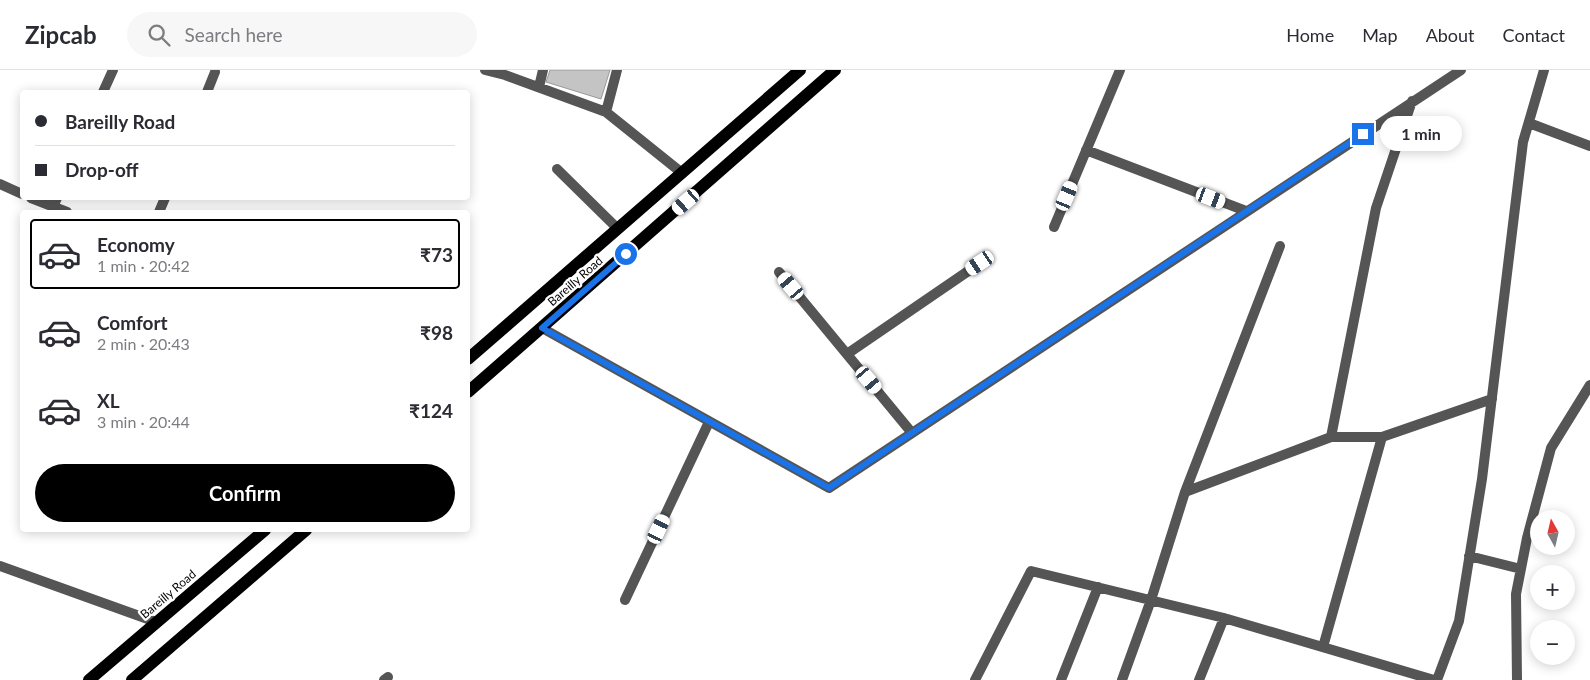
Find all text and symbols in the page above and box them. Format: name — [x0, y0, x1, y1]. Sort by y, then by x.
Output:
search box — [127, 12, 477, 57]
text: Zipcab — [25, 20, 97, 49]
icon: search — [145, 21, 173, 49]
text: Search here — [185, 23, 283, 46]
text: Home — [1286, 24, 1334, 46]
text: Map — [1362, 24, 1398, 46]
text: About — [1426, 24, 1475, 46]
text: Contact — [1503, 24, 1565, 46]
text: Bareilly Road — [65, 110, 175, 133]
callout: 1 min — [1380, 116, 1463, 152]
route end — [1352, 123, 1374, 145]
text: 1 min — [1401, 124, 1441, 143]
text: Drop-off — [65, 158, 139, 181]
car — [1054, 179, 1079, 213]
car — [669, 186, 702, 218]
car — [1194, 186, 1227, 210]
icon: car — [37, 232, 82, 277]
text: Economy — [97, 233, 175, 256]
text: ₹73 — [420, 243, 453, 266]
route start — [615, 243, 637, 265]
car — [963, 248, 996, 278]
street label: Bareilly Road — [544, 253, 606, 309]
text: 1 min · 20:42 — [97, 256, 190, 275]
car — [775, 270, 806, 302]
icon: car — [37, 310, 82, 355]
text: Comfort — [97, 311, 168, 334]
text: ₹98 — [420, 321, 453, 344]
text: 2 min · 20:43 — [97, 334, 190, 353]
car — [853, 364, 884, 396]
icon: car — [37, 388, 82, 433]
text: XL — [97, 389, 120, 412]
text: ₹124 — [409, 399, 453, 422]
text: 3 min · 20:44 — [97, 412, 190, 431]
button: Confirm — [35, 464, 455, 522]
north arrow — [1530, 510, 1575, 555]
map controls — [1530, 510, 1575, 665]
car — [645, 512, 672, 546]
button: + — [1530, 565, 1575, 610]
street label: Bareilly Road — [137, 566, 199, 622]
button: − — [1530, 620, 1575, 665]

